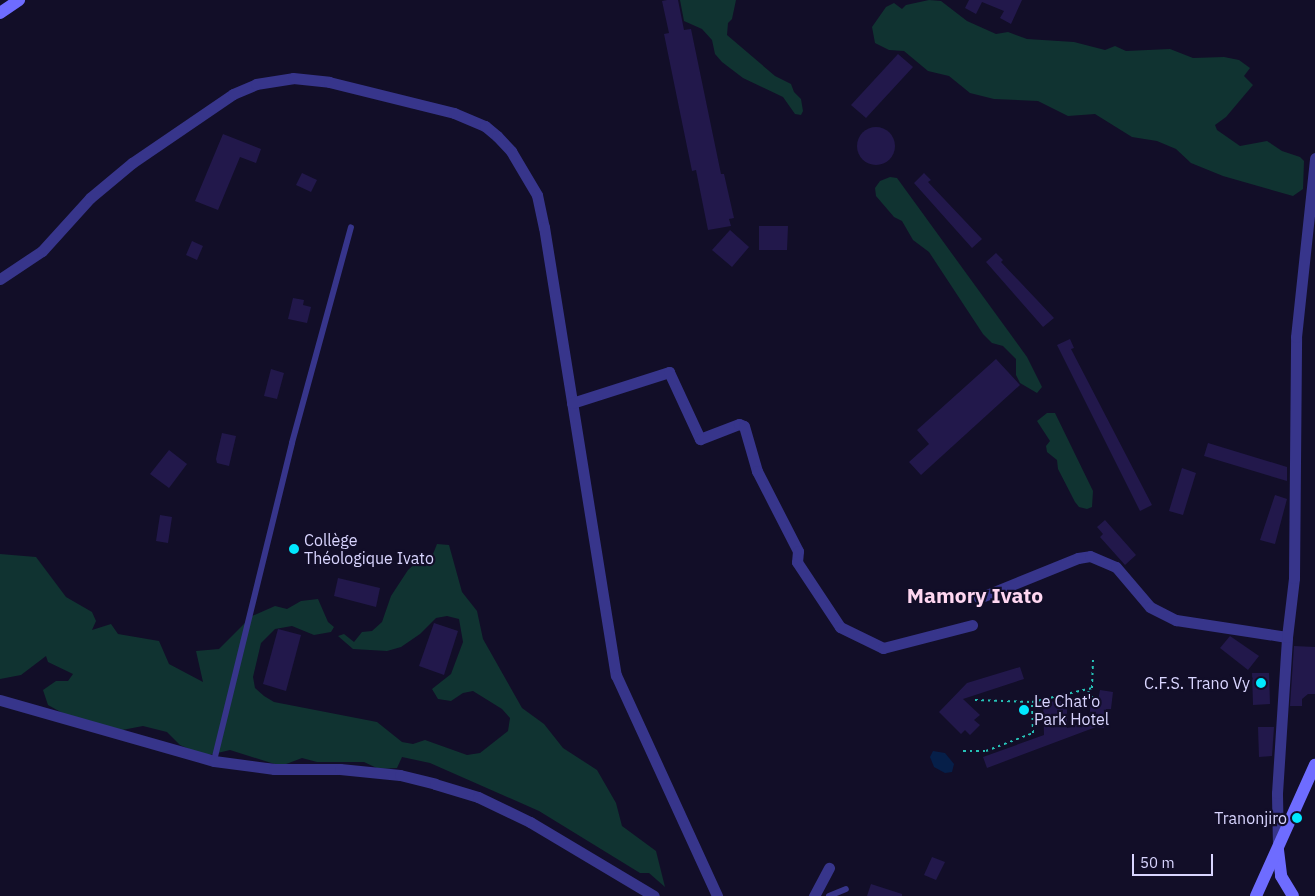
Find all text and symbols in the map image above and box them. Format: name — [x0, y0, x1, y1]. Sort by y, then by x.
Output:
place label: Collège Théologique Ivato — [304, 530, 434, 568]
marker: Collège Théologique Ivato — [288, 543, 300, 555]
district label: Mamory Ivato — [907, 582, 1043, 608]
place label: C.F.S. Trano Vy — [1144, 673, 1250, 693]
marker: C.F.S. Trano Vy — [1254, 676, 1268, 690]
place label: Le Chat'o Park Hotel — [1034, 691, 1109, 729]
marker: Le Chat'o Park Hotel — [1018, 704, 1030, 716]
place label: Tranonjiro — [1214, 808, 1287, 828]
marker: Tranonjiro — [1291, 812, 1303, 824]
scale bar — [1135, 844, 1216, 876]
text: 50 m — [1140, 853, 1175, 872]

